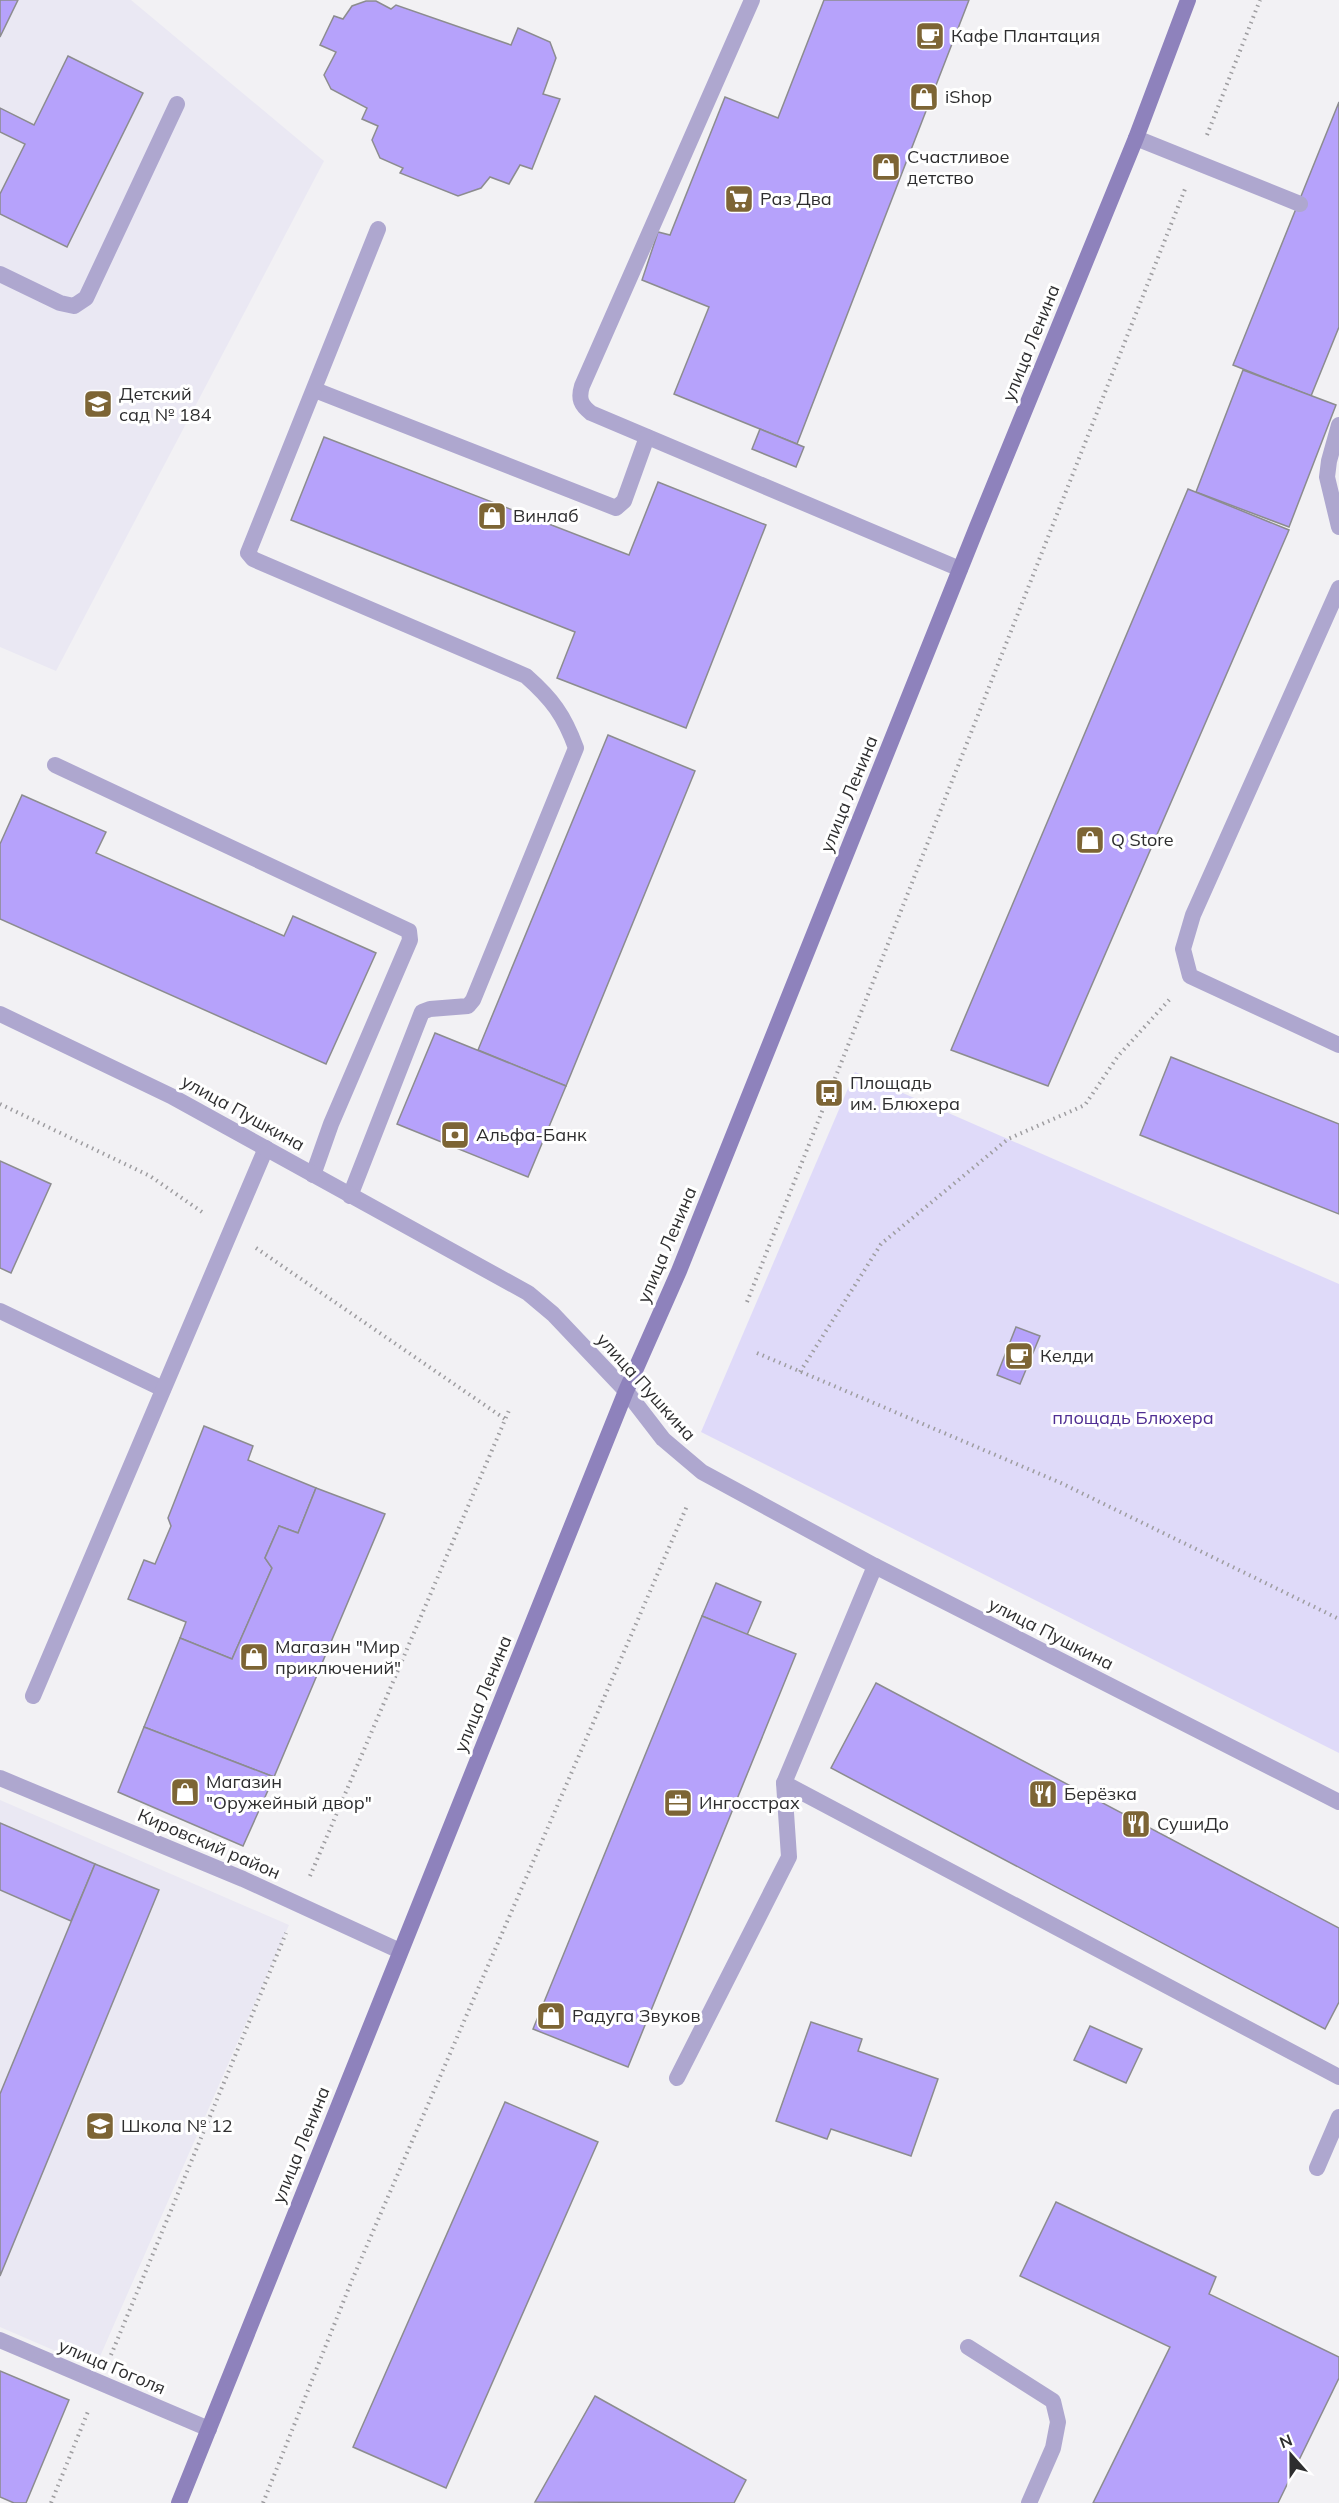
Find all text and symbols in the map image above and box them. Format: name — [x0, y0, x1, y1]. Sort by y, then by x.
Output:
cafe icon: Кафе Плантация — [914, 20, 946, 52]
place label: Кафе Плантация — [951, 24, 1100, 47]
shop icon: iShop — [908, 81, 940, 113]
place label: iShop — [945, 85, 992, 108]
place label: Счастливое детство — [907, 145, 1009, 189]
shop icon: Счастливое детство — [870, 151, 902, 183]
supermarket icon: Раз Два — [723, 183, 755, 215]
place label: Раз Два — [760, 187, 832, 210]
street label: улица Ленина — [997, 281, 1064, 405]
place label: Детский сад № 184 — [119, 382, 212, 426]
school or university icon: Детский сад № 184 — [82, 388, 114, 420]
shop icon: Винлаб — [476, 500, 508, 532]
place label: Винлаб — [513, 504, 579, 527]
street label: улица Ленина — [815, 732, 882, 856]
shop icon: Q Store — [1074, 824, 1106, 856]
place label: Q Store — [1111, 828, 1173, 851]
street label: улица Пушкина — [178, 1069, 309, 1156]
place label: Площадь им. Блюхера — [850, 1071, 960, 1115]
bus stop icon: Площадь им. Блюхера — [813, 1077, 845, 1109]
bank icon: Альфа-Банк — [439, 1119, 471, 1151]
place label: Альфа-Банк — [476, 1123, 587, 1146]
street label: улица Ленина — [632, 1183, 701, 1306]
street label: улица Пушкина — [592, 1328, 701, 1445]
cafe icon: Келди — [1003, 1340, 1035, 1372]
place label: Келди — [1040, 1344, 1094, 1367]
park label: площадь Блюхера — [1052, 1406, 1214, 1429]
street label: улица Пушкина — [985, 1592, 1118, 1675]
street label: улица Ленина — [449, 1632, 516, 1756]
place label: Магазин "Мир приключений" — [275, 1635, 401, 1679]
shop icon: Магазин "Мир приключений" — [238, 1641, 270, 1673]
place label: Магазин "Оружейный двор" — [206, 1770, 372, 1814]
shop icon: Магазин "Оружейный двор" — [169, 1776, 201, 1808]
restaurant icon: Берёзка — [1027, 1778, 1059, 1810]
place label: Берёзка — [1064, 1782, 1137, 1805]
office icon: Ингосстрах — [662, 1787, 694, 1819]
place label: Ингосстрах — [699, 1791, 800, 1814]
street label: Кировский район — [134, 1803, 284, 1884]
restaurant icon: СушиДо — [1120, 1808, 1152, 1840]
place label: СушиДо — [1157, 1812, 1229, 1835]
shop icon: Радуга Звуков — [535, 2000, 567, 2032]
place label: Радуга Звуков — [572, 2004, 701, 2027]
street label: улица Ленина — [267, 2083, 334, 2207]
school or university icon: Школа № 12 — [84, 2110, 116, 2142]
place label: Школа № 12 — [121, 2114, 233, 2137]
street label: улица Гоголя — [55, 2334, 169, 2399]
north arrow — [1261, 2425, 1321, 2485]
text: N — [1276, 2429, 1295, 2452]

